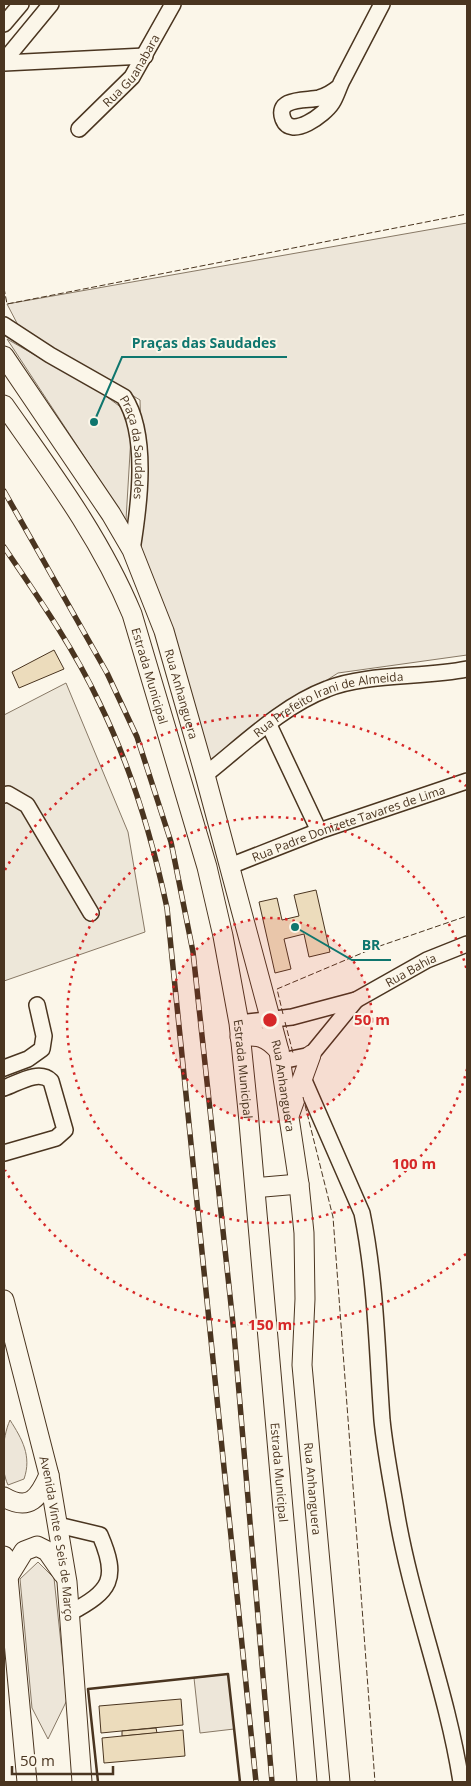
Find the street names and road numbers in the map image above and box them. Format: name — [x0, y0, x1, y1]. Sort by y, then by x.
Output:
street label: Rua Guanabara — [98, 31, 163, 110]
street label: Praça da Saudades — [116, 392, 149, 500]
street label: Estrada Municipal — [128, 625, 173, 726]
street label: Rua Anhanguera — [161, 647, 203, 741]
street label: Rua Prefeito Irani de Almeida — [249, 667, 404, 741]
street label: Rua Padre Donizete Tavares de Lima — [249, 781, 447, 865]
street label: Rua Bahia — [382, 949, 438, 991]
street label: Estrada Municipal — [230, 1018, 257, 1119]
street label: Rua Anhanguera — [268, 1038, 300, 1133]
street label: Estrada Municipal — [267, 1422, 293, 1523]
street label: Rua Anhanguera — [301, 1441, 326, 1536]
street label: Avenida Vinte e Seis de Março — [36, 1454, 78, 1622]

